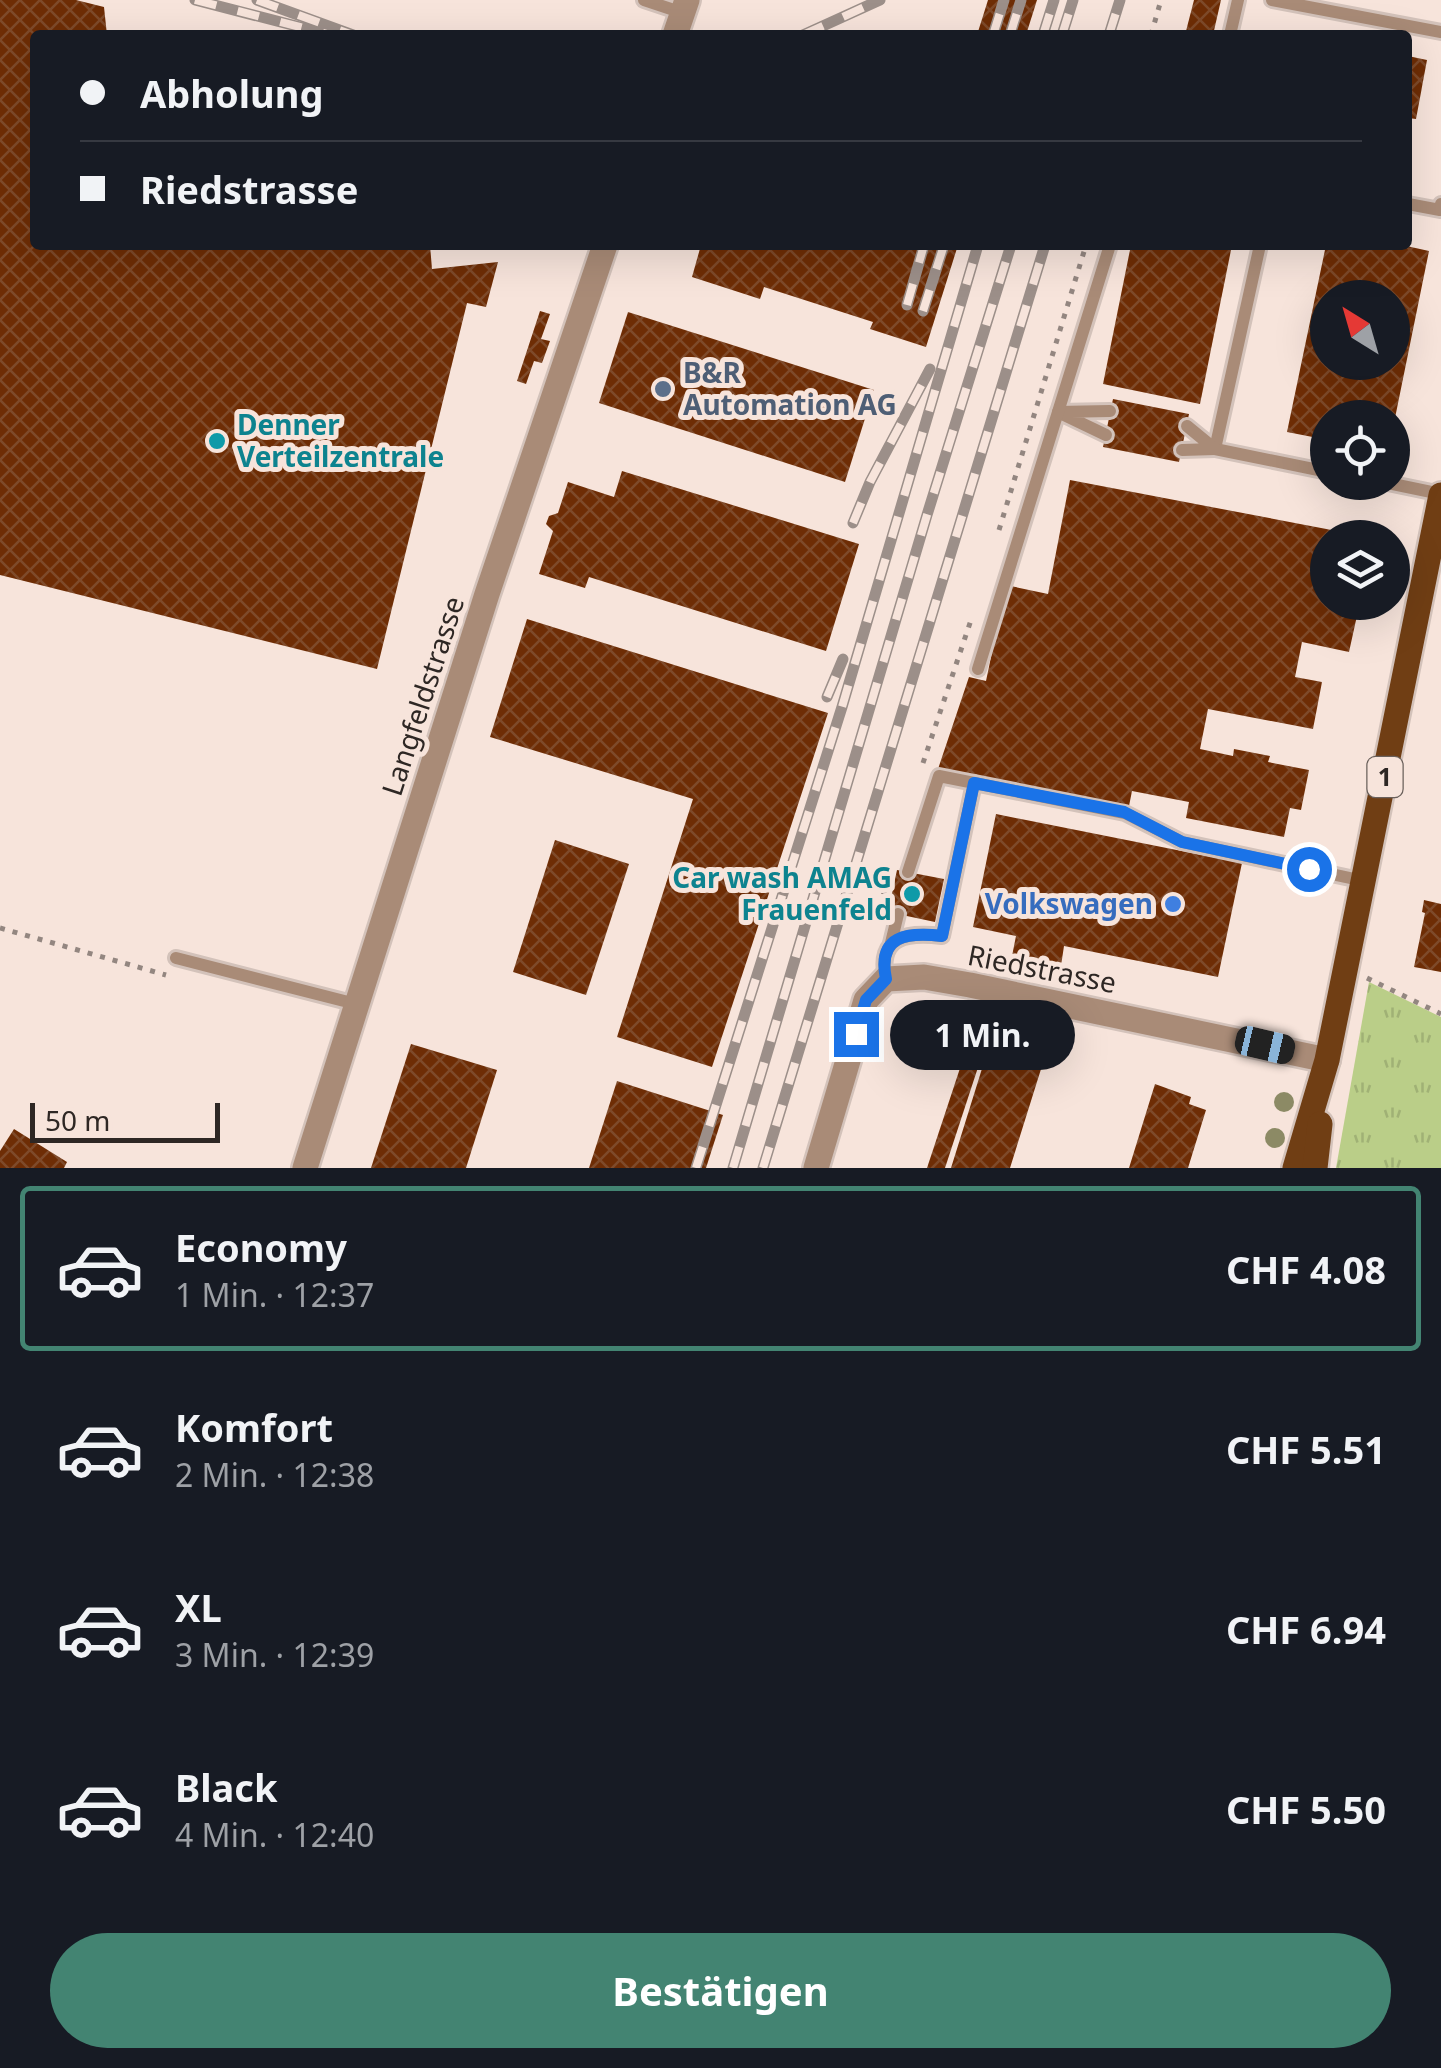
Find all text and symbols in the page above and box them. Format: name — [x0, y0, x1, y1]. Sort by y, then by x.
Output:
text: Abholung — [140, 67, 324, 119]
text: Riedstrasse — [140, 163, 358, 215]
north arrow — [1310, 280, 1410, 380]
map controls — [1310, 280, 1410, 620]
place label: B&R Automation AG — [683, 353, 897, 423]
marker: B&R Automation AG — [652, 378, 674, 400]
button: locate — [1310, 400, 1410, 500]
place label: Denner Verteilzentrale — [237, 405, 444, 475]
marker: Denner Verteilzentrale — [206, 430, 228, 452]
button: layers — [1310, 520, 1410, 620]
street label: Langfeldstrasse — [372, 591, 472, 800]
road number: 1 — [1368, 757, 1402, 797]
route start — [1287, 847, 1332, 892]
place label: Car wash AMAG Frauenfeld — [672, 858, 892, 928]
marker: Car wash AMAG Frauenfeld — [901, 883, 923, 905]
place label: Volkswagen — [985, 884, 1153, 922]
marker: Volkswagen — [1162, 893, 1184, 915]
street label: Riedstrasse — [965, 935, 1120, 1001]
callout: 1 Min. — [891, 999, 1076, 1069]
route end — [834, 1012, 879, 1057]
text: 1 Min. — [934, 1013, 1031, 1056]
car — [1232, 1024, 1298, 1066]
scale bar — [30, 1098, 220, 1142]
text: 50 m — [45, 1101, 111, 1139]
text: Economy — [175, 1221, 347, 1273]
icon: car — [55, 1224, 145, 1314]
text: CHF 4.08 — [1226, 1243, 1386, 1295]
text: 1 Min. · 12:37 — [175, 1273, 374, 1316]
text: Komfort — [175, 1401, 333, 1453]
icon: car — [55, 1404, 145, 1494]
text: CHF 5.51 — [1226, 1423, 1386, 1475]
text: 2 Min. · 12:38 — [175, 1453, 374, 1496]
text: XL — [175, 1581, 222, 1633]
icon: car — [55, 1584, 145, 1674]
text: CHF 6.94 — [1226, 1603, 1386, 1655]
text: 3 Min. · 12:39 — [175, 1633, 374, 1676]
text: Black — [175, 1761, 278, 1813]
icon: car — [55, 1764, 145, 1854]
text: CHF 5.50 — [1226, 1783, 1386, 1835]
text: 4 Min. · 12:40 — [175, 1813, 374, 1856]
button: Bestätigen — [50, 1933, 1391, 2048]

